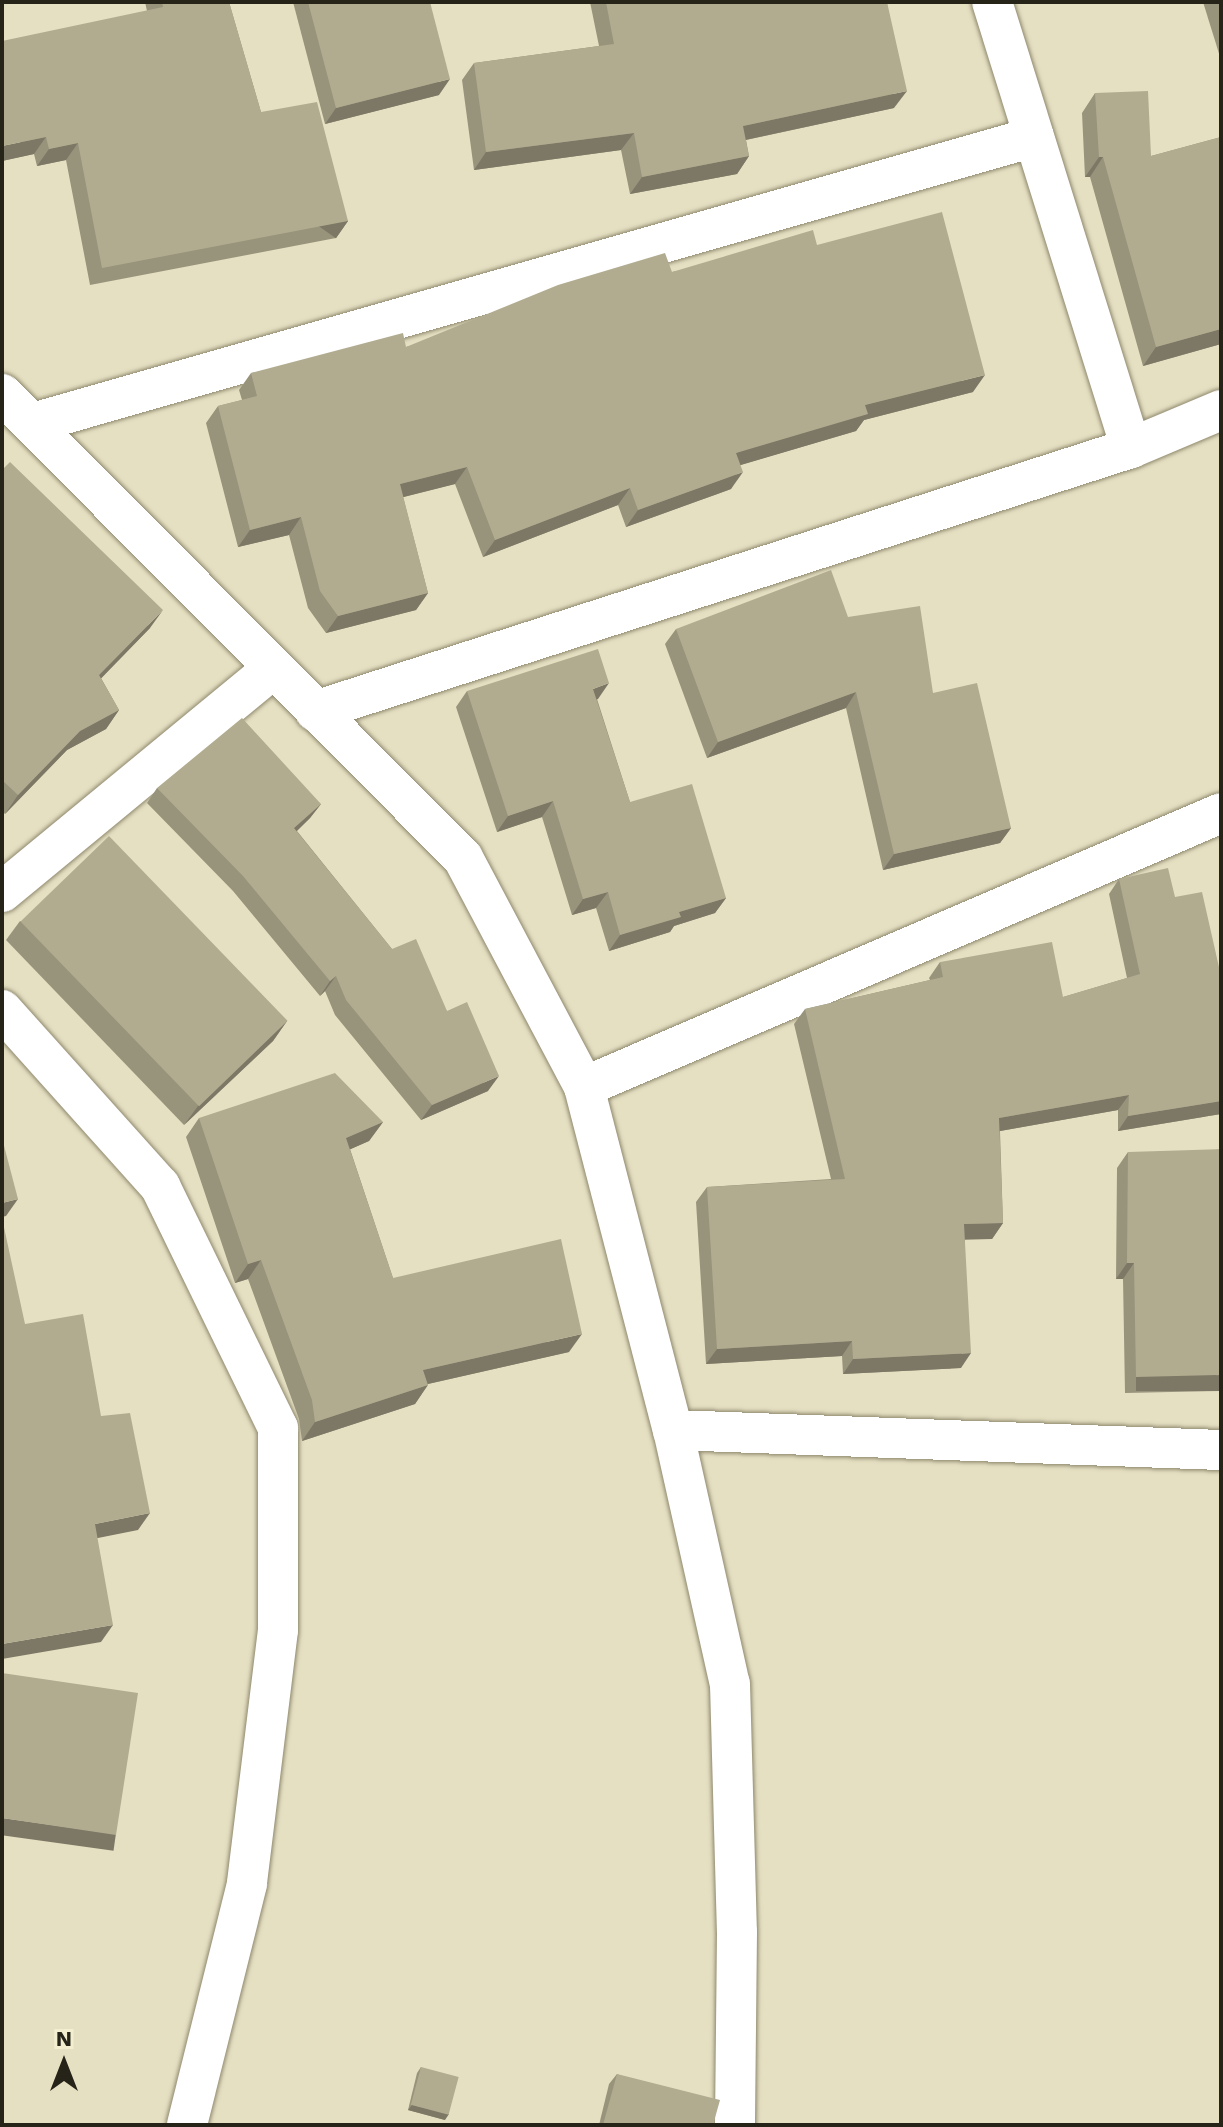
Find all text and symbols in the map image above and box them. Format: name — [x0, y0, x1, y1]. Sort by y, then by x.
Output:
north arrow — [24, 2023, 104, 2103]
text: N — [56, 2026, 72, 2051]

